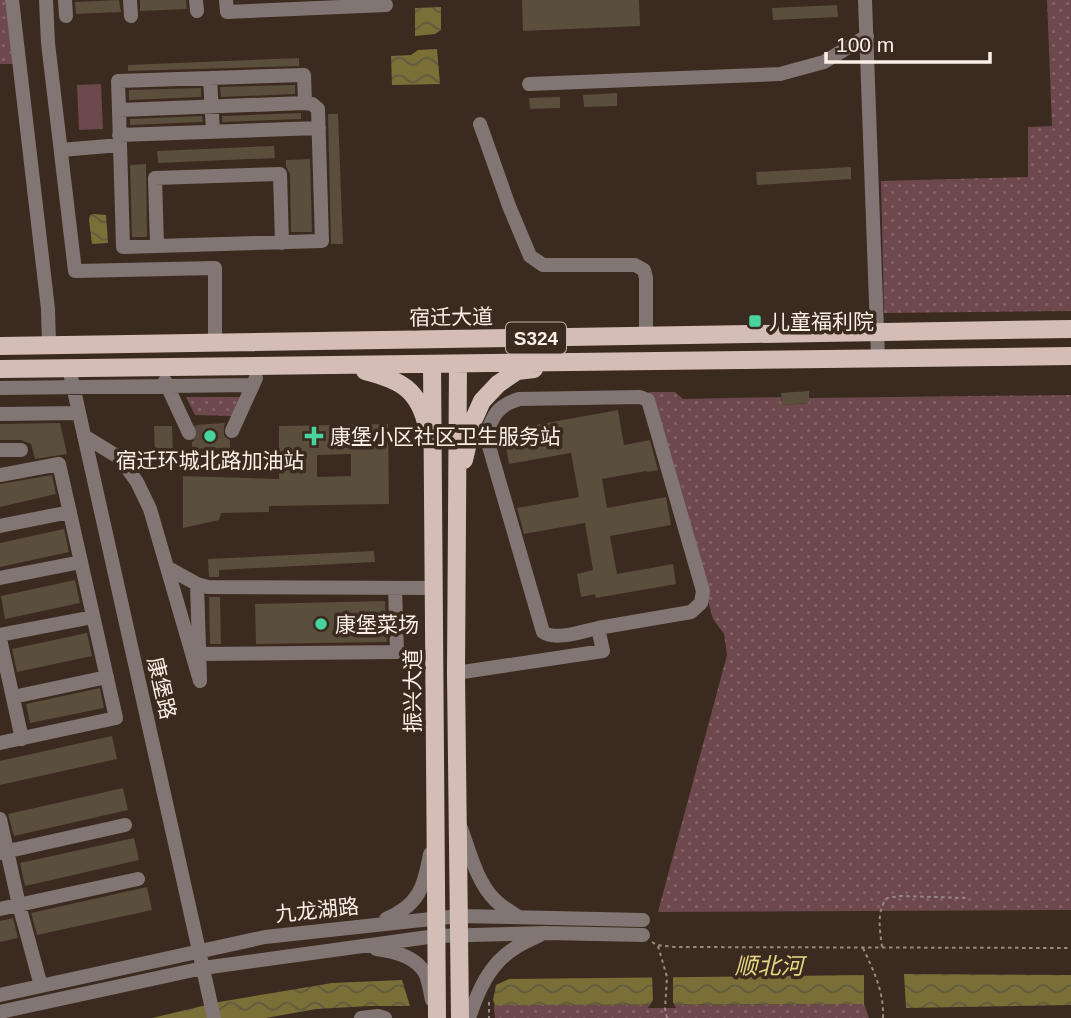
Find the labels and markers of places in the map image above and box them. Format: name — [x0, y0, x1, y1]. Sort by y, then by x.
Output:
place label: 儿童福利院 — [769, 310, 874, 333]
marker: 儿童福利院 — [747, 313, 763, 329]
place label: 康堡小区社区卫生服务站 — [330, 425, 561, 448]
marker: 康堡小区社区卫生服务站 — [304, 426, 324, 446]
marker: 宿迁环城北路加油站 — [202, 428, 218, 444]
place label: 宿迁环城北路加油站 — [116, 449, 305, 472]
place label: 康堡菜场 — [335, 613, 419, 636]
marker: 康堡菜场 — [313, 616, 329, 632]

